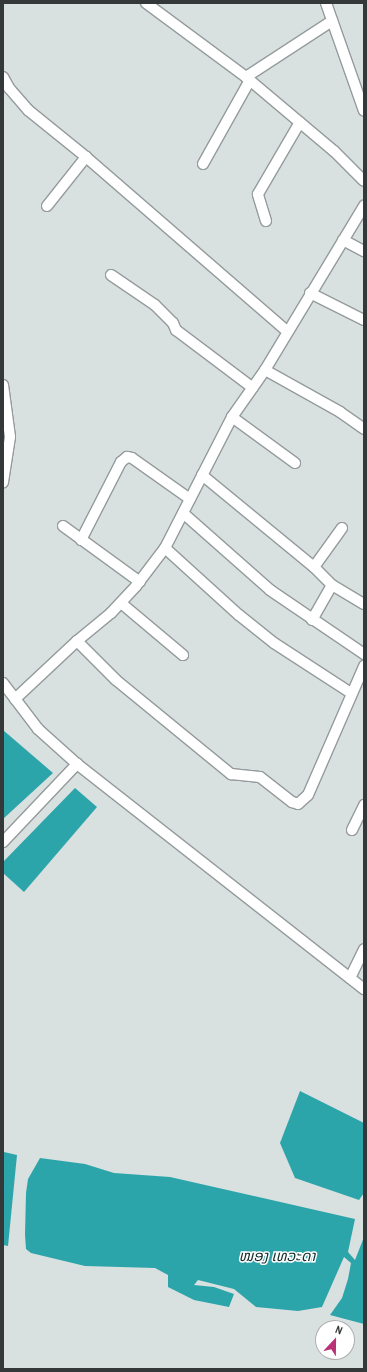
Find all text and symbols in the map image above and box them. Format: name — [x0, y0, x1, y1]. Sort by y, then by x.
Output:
water label: ໜອງ ເທວະດາ — [239, 1247, 315, 1265]
north arrow — [315, 1320, 355, 1360]
text: N — [333, 1322, 345, 1338]

